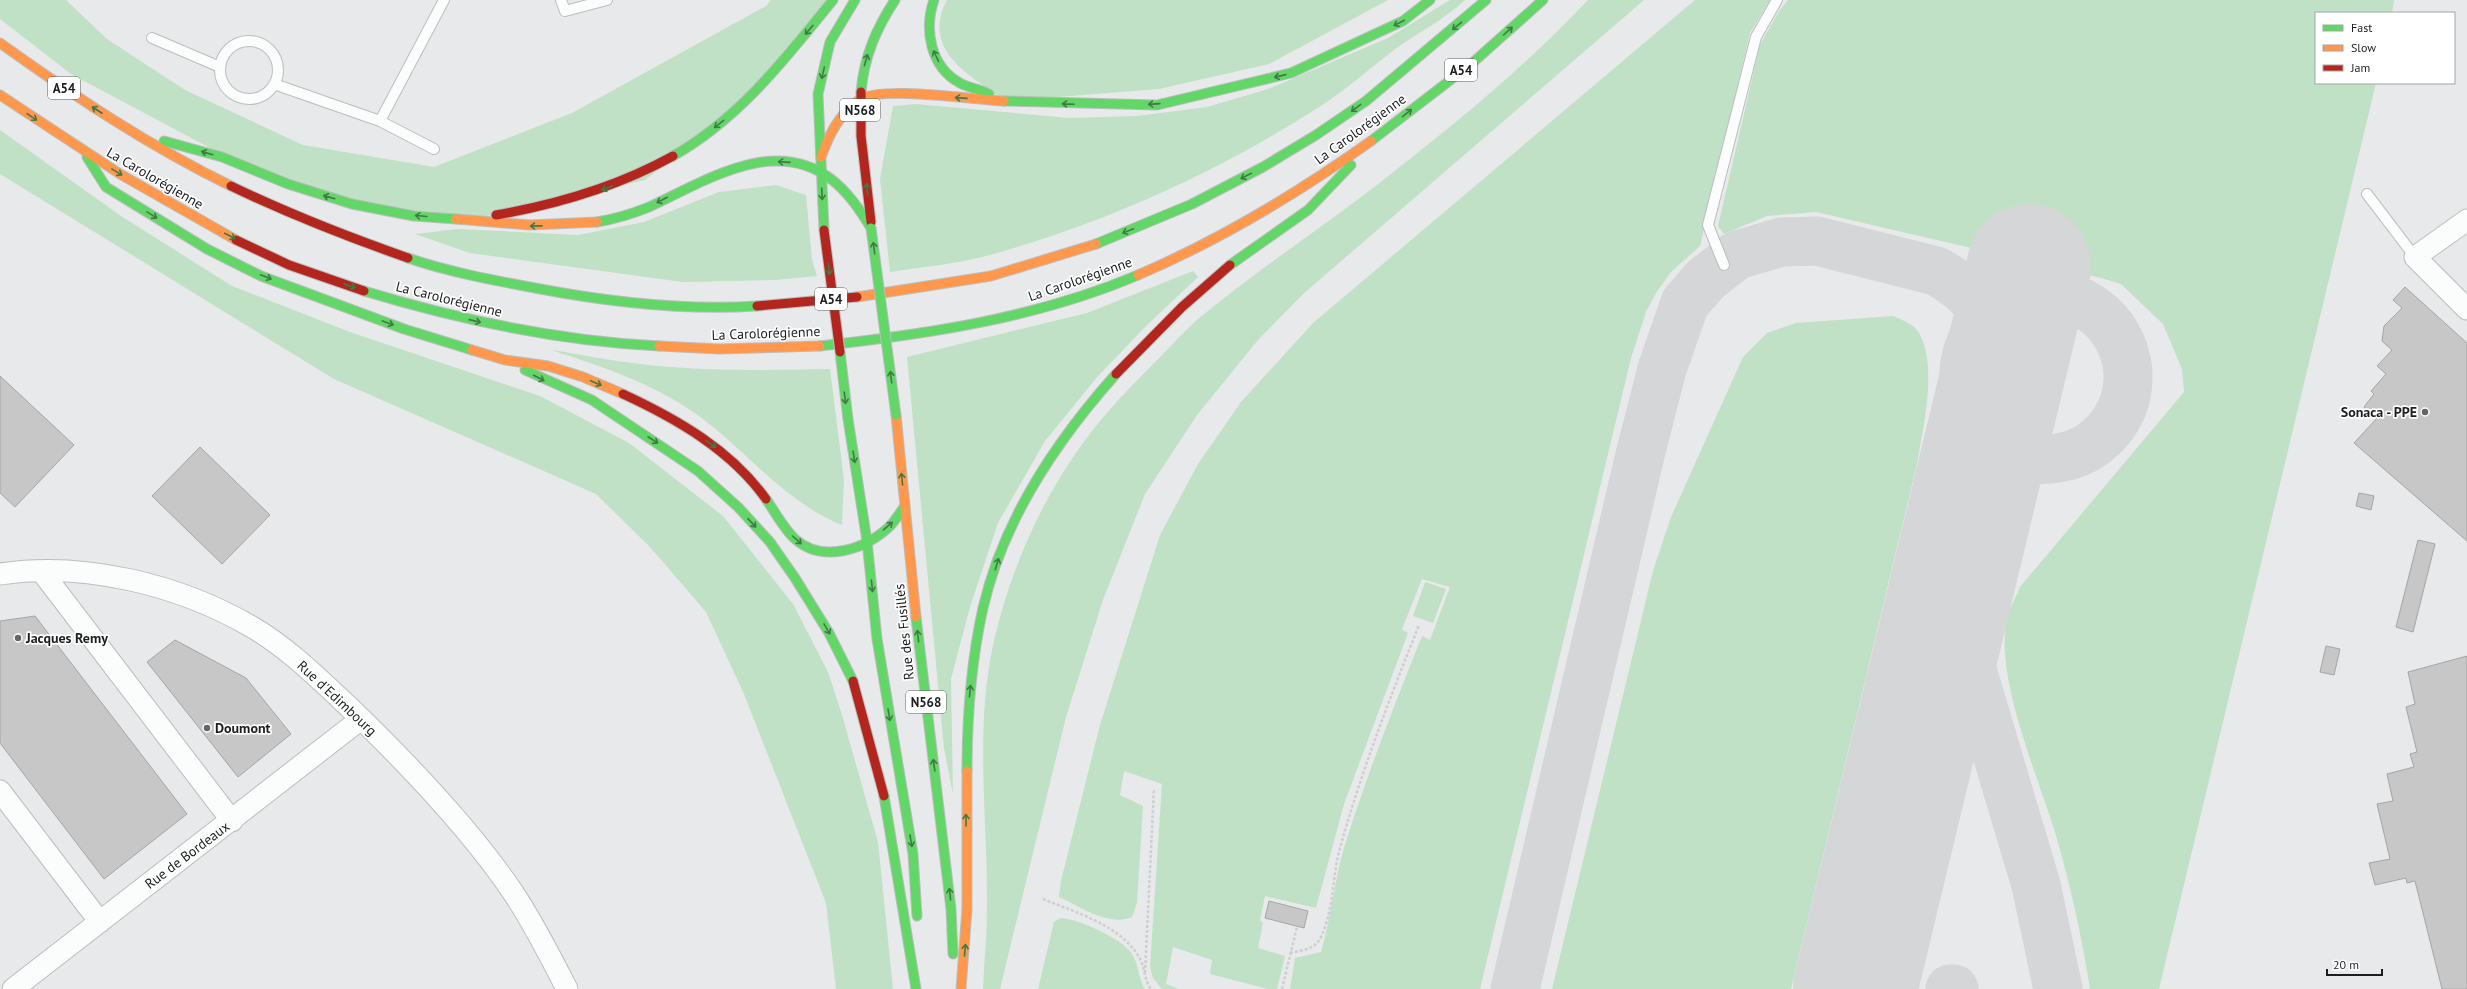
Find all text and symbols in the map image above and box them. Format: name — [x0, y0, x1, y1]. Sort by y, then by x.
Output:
legend — [2315, 12, 2455, 84]
one-way arrow — [1393, 20, 1405, 27]
text: Fast — [2351, 20, 2372, 35]
one-way arrow — [1452, 21, 1462, 30]
one-way arrow — [804, 25, 813, 35]
one-way arrow — [1503, 27, 1513, 36]
text: Slow — [2351, 40, 2376, 55]
one-way arrow — [932, 51, 939, 63]
one-way arrow — [863, 53, 870, 66]
road number: A54 — [1445, 59, 1477, 81]
text: Jam — [2350, 60, 2370, 75]
one-way arrow — [818, 66, 826, 79]
one-way arrow — [1274, 72, 1287, 80]
road number: A54 — [48, 77, 80, 99]
street label: La Carolorégienne — [1311, 90, 1409, 168]
one-way arrow — [955, 95, 968, 102]
road number: N568 — [840, 99, 880, 121]
one-way arrow — [1062, 100, 1075, 108]
one-way arrow — [1147, 101, 1160, 108]
one-way arrow — [1351, 104, 1362, 112]
one-way arrow — [92, 106, 103, 114]
one-way arrow — [1402, 109, 1413, 118]
one-way arrow — [26, 113, 37, 121]
one-way arrow — [714, 120, 725, 128]
street label: La Carolorégienne — [103, 143, 207, 213]
one-way arrow — [201, 149, 214, 156]
one-way arrow — [778, 159, 791, 166]
one-way arrow — [111, 169, 123, 177]
one-way arrow — [1240, 173, 1252, 181]
one-way arrow — [863, 183, 871, 196]
one-way arrow — [601, 185, 613, 192]
one-way arrow — [818, 187, 826, 200]
one-way arrow — [323, 193, 336, 200]
one-way arrow — [656, 196, 668, 204]
one-way arrow — [146, 211, 158, 219]
one-way arrow — [415, 213, 428, 220]
one-way arrow — [530, 222, 543, 229]
one-way arrow — [1123, 228, 1135, 235]
one-way arrow — [224, 233, 236, 240]
one-way arrow — [870, 242, 878, 255]
street label: La Carolorégienne — [1026, 253, 1134, 305]
one-way arrow — [825, 262, 833, 275]
one-way arrow — [259, 274, 271, 282]
street label: La Carolorégienne — [394, 277, 504, 321]
one-way arrow — [343, 283, 356, 290]
road number: A54 — [815, 288, 847, 310]
one-way arrow — [468, 317, 481, 325]
one-way arrow — [381, 319, 393, 327]
street label: La Carolorégienne — [711, 322, 821, 344]
one-way arrow — [887, 371, 895, 384]
one-way arrow — [533, 374, 545, 382]
one-way arrow — [590, 380, 602, 387]
one-way arrow — [841, 391, 849, 404]
place label: Sonaca - PPE — [2341, 403, 2417, 421]
marker: Sonaca - PPE — [2420, 407, 2430, 417]
one-way arrow — [647, 436, 659, 444]
one-way arrow — [705, 440, 716, 448]
one-way arrow — [850, 450, 858, 463]
one-way arrow — [898, 473, 906, 486]
one-way arrow — [748, 518, 757, 528]
one-way arrow — [883, 522, 893, 531]
one-way arrow — [792, 535, 803, 544]
one-way arrow — [994, 557, 1001, 570]
one-way arrow — [868, 579, 875, 592]
street label: Rue des Fusillés — [890, 583, 918, 681]
one-way arrow — [823, 623, 831, 635]
place label: Jacques Remy — [25, 629, 108, 647]
one-way arrow — [914, 630, 921, 643]
marker: Jacques Remy — [13, 633, 23, 643]
street label: Rue d'Edimbourg — [293, 657, 381, 739]
one-way arrow — [966, 684, 974, 697]
road number: N568 — [906, 691, 946, 713]
one-way arrow — [885, 708, 893, 721]
place label: Doumont — [215, 719, 271, 737]
marker: Doumont — [202, 723, 212, 733]
one-way arrow — [930, 759, 938, 772]
one-way arrow — [962, 814, 970, 827]
street label: Rue de Bordeaux — [141, 817, 233, 893]
one-way arrow — [907, 834, 915, 847]
one-way arrow — [946, 888, 954, 901]
one-way arrow — [961, 944, 969, 957]
scale bar — [2327, 951, 2382, 977]
text: 20 m — [2333, 957, 2359, 972]

